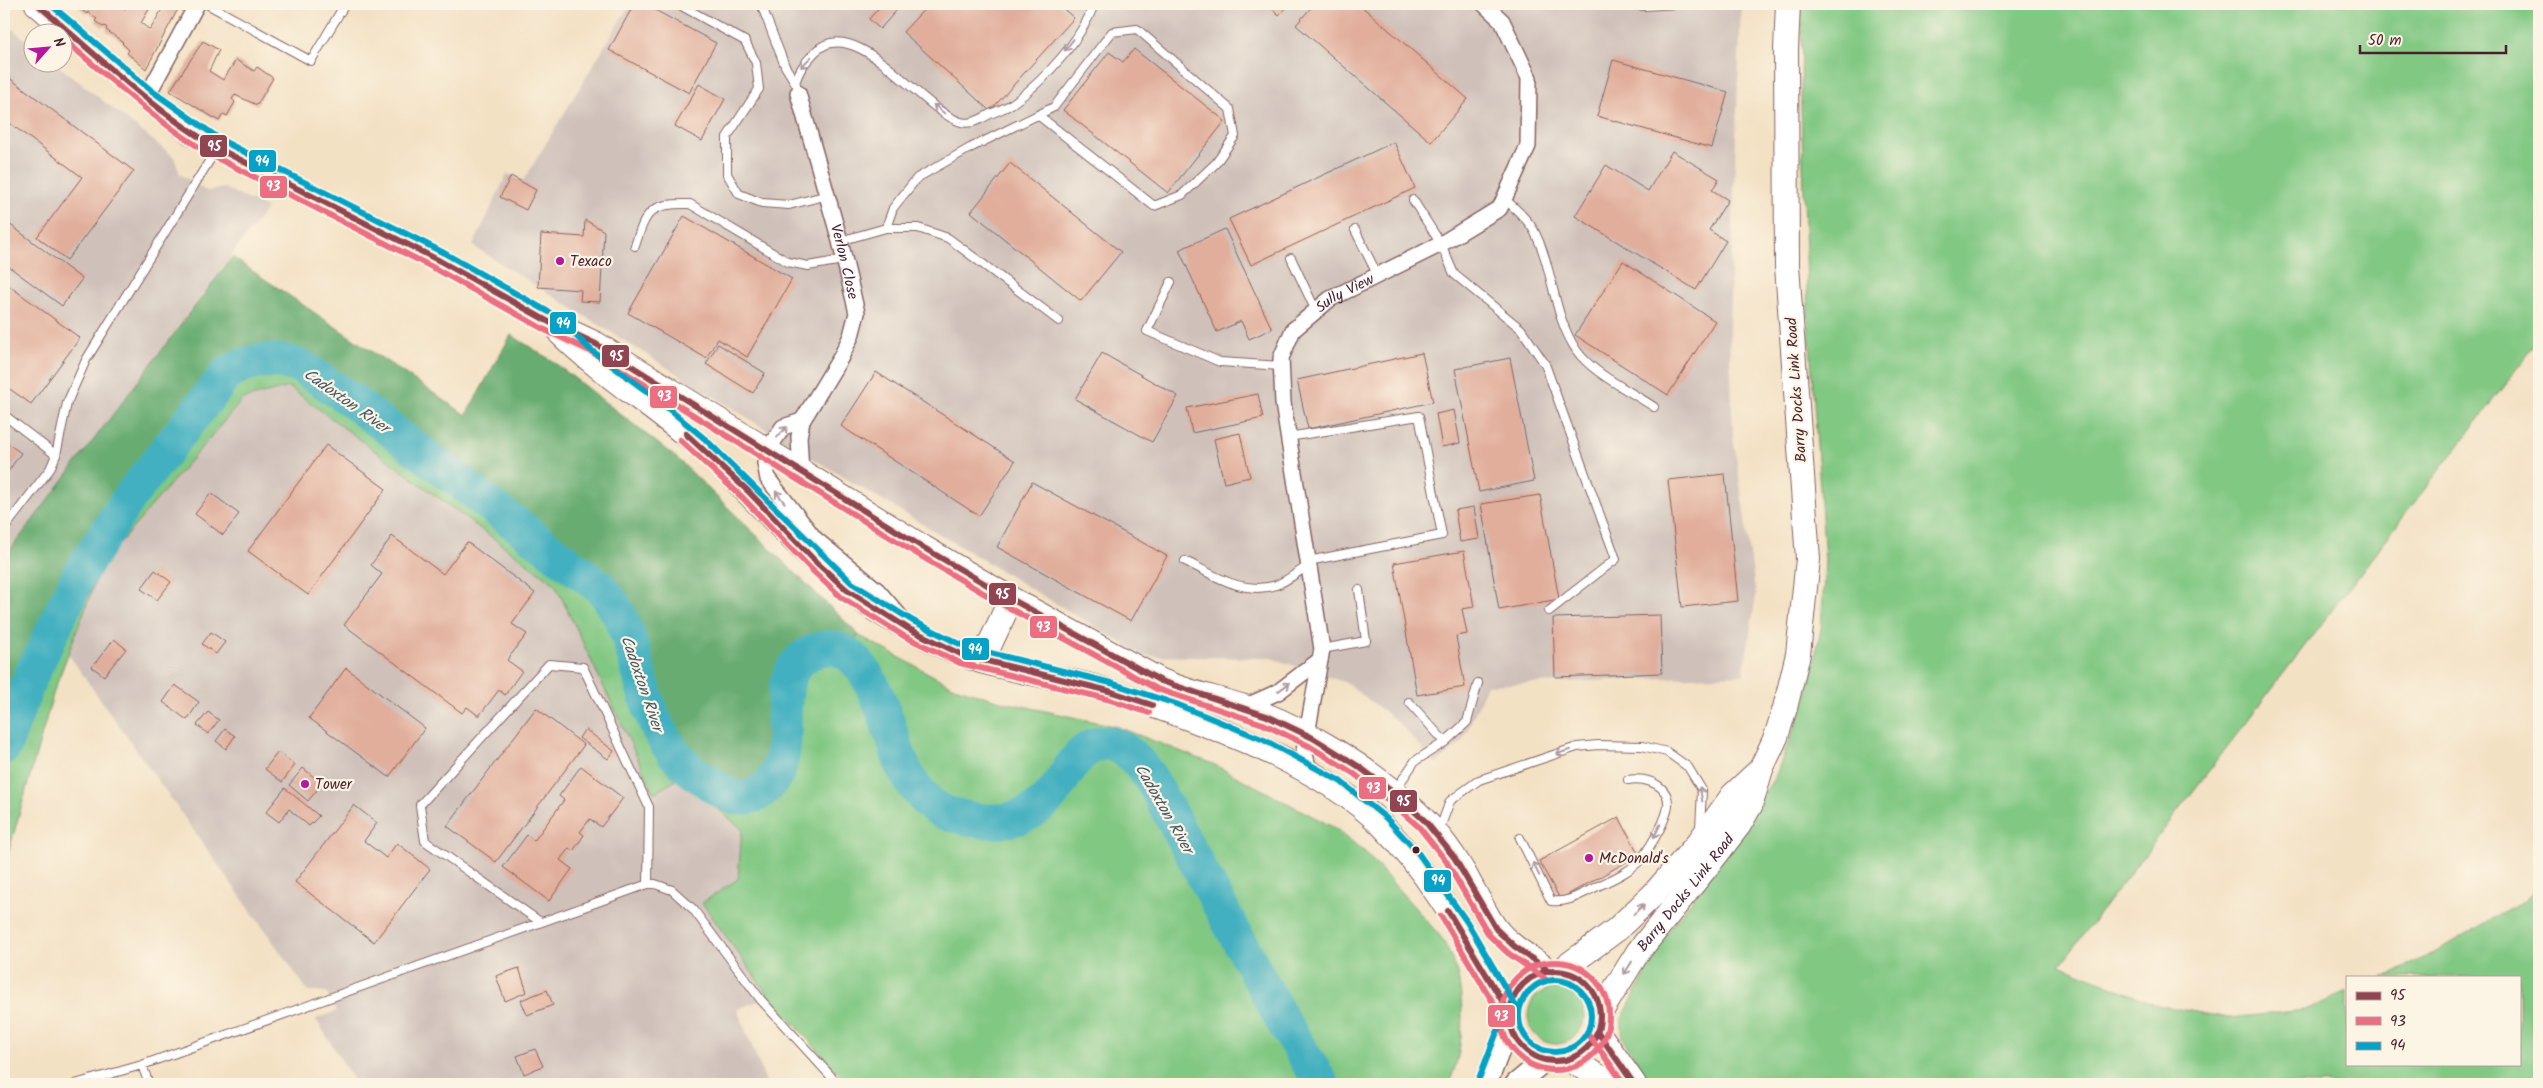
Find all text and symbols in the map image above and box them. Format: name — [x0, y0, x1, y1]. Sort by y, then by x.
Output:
north arrow — [22, 22, 72, 72]
scale bar — [2360, 22, 2507, 54]
text: 50 m — [2368, 29, 2402, 53]
text: N — [47, 34, 71, 52]
one-way arrow — [1064, 38, 1074, 52]
one-way arrow — [800, 55, 812, 68]
one-way arrow — [933, 104, 946, 115]
line badge: 95 — [199, 134, 228, 158]
text: 95 — [207, 136, 223, 158]
line badge: 94 — [248, 149, 277, 173]
text: 94 — [255, 151, 270, 173]
line badge: 93 — [259, 175, 288, 199]
text: 93 — [266, 176, 281, 198]
street label: Verlon Close — [823, 221, 864, 302]
place label: Texaco — [570, 250, 612, 274]
marker: Texaco — [554, 255, 566, 267]
street label: Sully View — [1310, 268, 1379, 319]
line badge: 94 — [549, 311, 577, 335]
text: 94 — [556, 313, 571, 335]
street label: Barry Docks Link Road — [1780, 316, 1814, 463]
line badge: 95 — [601, 344, 630, 368]
text: 95 — [609, 346, 625, 368]
water label: Cadoxton River — [298, 362, 397, 442]
line badge: 93 — [649, 385, 678, 409]
text: 93 — [657, 386, 672, 408]
one-way arrow — [775, 426, 787, 439]
one-way arrow — [775, 490, 785, 504]
line badge: 95 — [988, 582, 1017, 606]
text: 95 — [995, 584, 1011, 606]
line badge: 93 — [1029, 615, 1058, 639]
text: 93 — [1036, 617, 1051, 639]
water label: Cadoxton River — [613, 632, 671, 738]
line badge: 94 — [961, 637, 990, 661]
text: 94 — [968, 639, 983, 661]
one-way arrow — [1277, 682, 1291, 692]
one-way arrow — [1556, 747, 1572, 757]
water label: Cadoxton River — [1128, 759, 1201, 861]
place label: Tower — [315, 773, 353, 797]
line badge: 93 — [1358, 776, 1387, 800]
marker: Tower — [299, 778, 311, 790]
text: 93 — [1366, 778, 1381, 800]
one-way arrow — [1696, 787, 1706, 803]
line badge: 95 — [1389, 789, 1418, 813]
text: 95 — [1396, 791, 1412, 813]
one-way arrow — [1652, 823, 1661, 838]
street label: Barry Docks Link Road — [1632, 829, 1741, 957]
unlabelled marker — [1411, 845, 1421, 855]
place label: McDonald's — [1599, 847, 1669, 871]
marker: McDonald's — [1583, 852, 1595, 864]
one-way arrow — [1531, 862, 1540, 877]
line badge: 94 — [1423, 869, 1452, 893]
text: 94 — [1431, 870, 1446, 892]
one-way arrow — [1633, 903, 1646, 914]
one-way arrow — [1623, 961, 1633, 975]
legend — [2346, 976, 2520, 1066]
text: 95 — [2390, 984, 2406, 1008]
line badge: 93 — [1487, 1004, 1516, 1028]
text: 93 — [1494, 1006, 1509, 1028]
text: 93 — [2390, 1010, 2406, 1034]
text: 94 — [2390, 1034, 2406, 1058]

